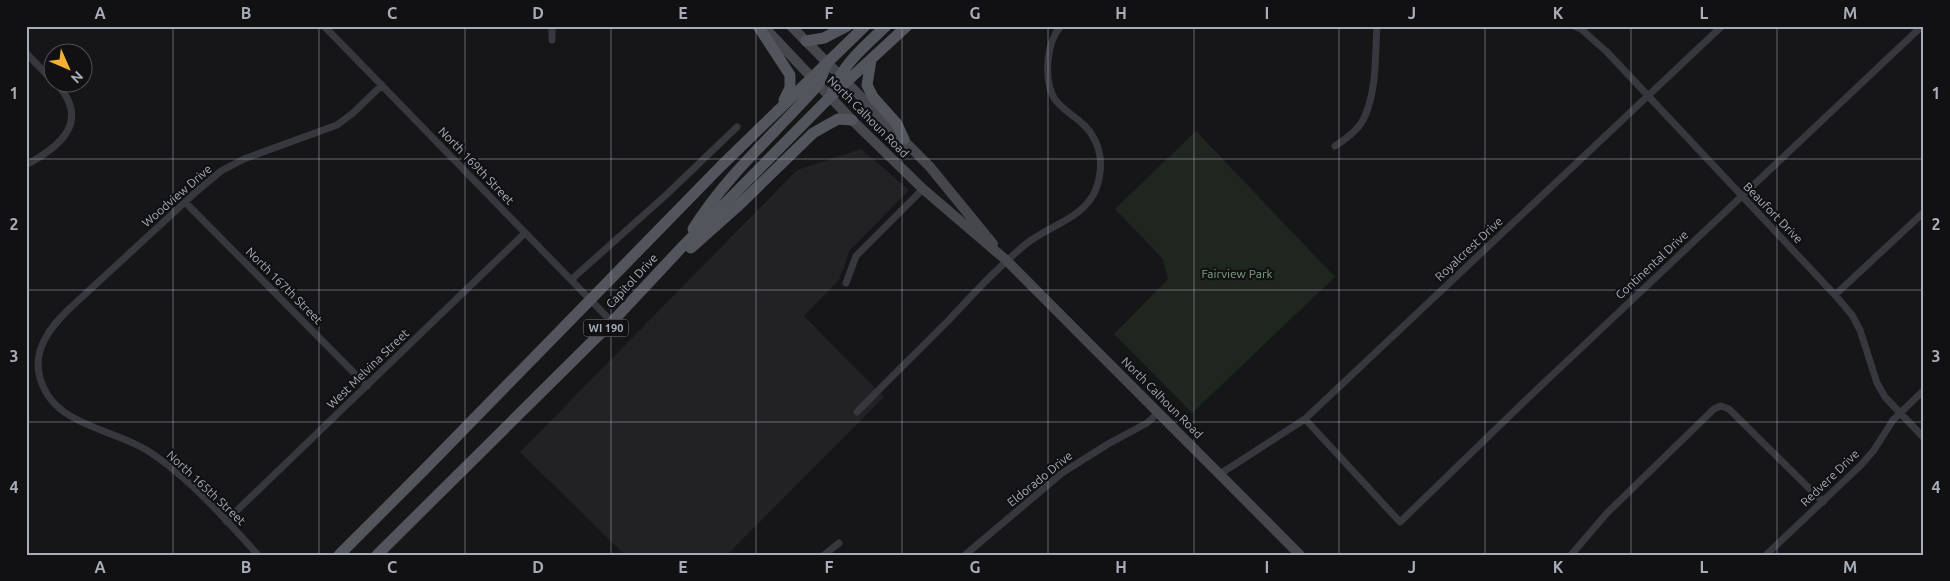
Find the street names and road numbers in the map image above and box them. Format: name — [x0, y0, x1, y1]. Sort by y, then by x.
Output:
street label: North Calhoun Road — [825, 73, 912, 160]
street label: North 169th Street — [436, 124, 517, 207]
street label: Woodview Drive — [139, 162, 214, 229]
street label: Beaufort Drive — [1741, 180, 1806, 246]
street label: Royalcrest Drive — [1432, 214, 1505, 283]
street label: Continental Drive — [1613, 228, 1691, 302]
street label: North 167th Street — [243, 245, 325, 327]
street label: Capitol Drive — [603, 251, 660, 310]
road number: WI 190 — [584, 319, 628, 336]
street label: West Melvina Street — [324, 326, 411, 411]
street label: North Calhoun Road — [1119, 354, 1206, 441]
street label: Redvere Drive — [1798, 447, 1861, 509]
street label: North 165th Street — [164, 448, 248, 528]
street label: Eldorado Drive — [1005, 448, 1075, 509]

